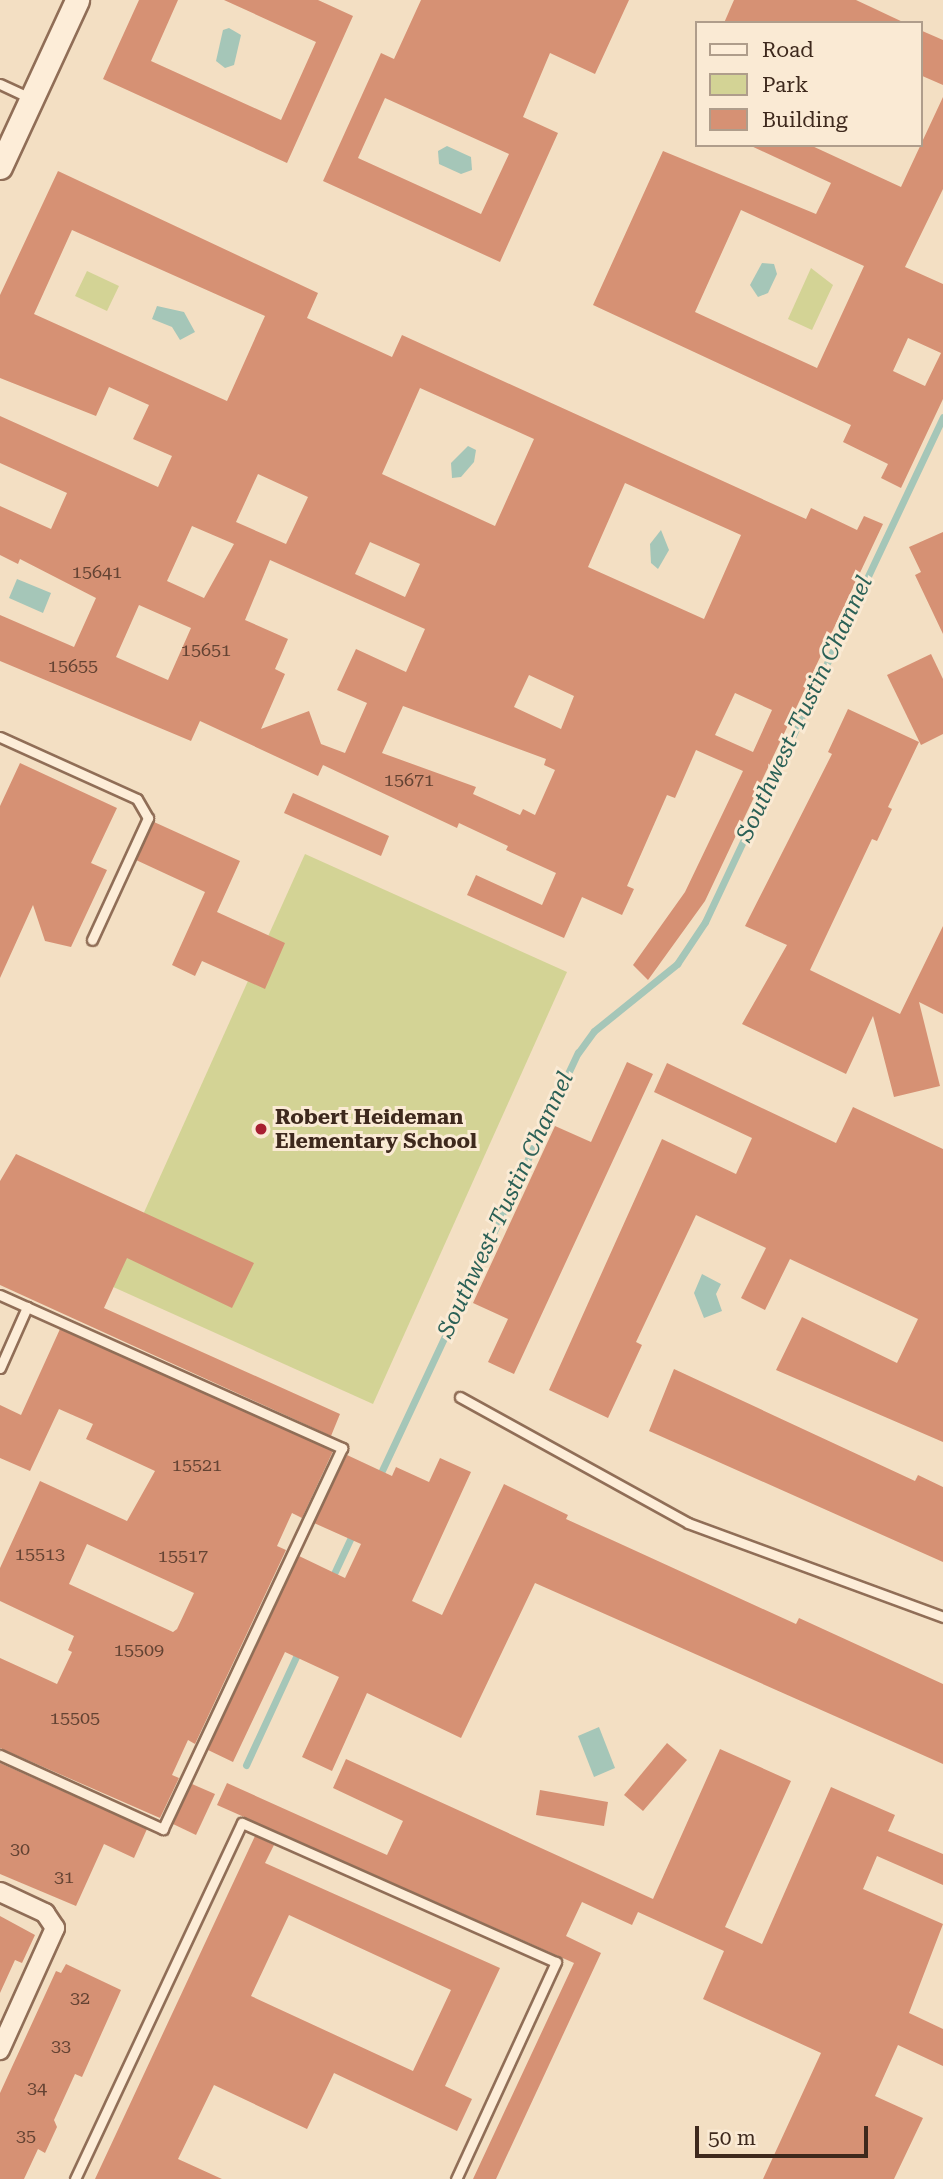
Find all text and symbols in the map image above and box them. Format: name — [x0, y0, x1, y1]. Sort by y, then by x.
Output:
legend — [694, 21, 922, 147]
text: Road — [762, 38, 814, 62]
text: Park — [762, 73, 808, 97]
text: Building — [762, 108, 848, 132]
house number: 15641 — [72, 561, 122, 583]
water label: Southwest-Tustin Channel — [731, 572, 879, 846]
house number: 15651 — [181, 639, 231, 661]
house number: 15655 — [48, 655, 98, 677]
house number: 15671 — [384, 769, 434, 791]
water label: Southwest-Tustin Channel — [432, 1068, 580, 1342]
place label: Robert Heideman Elementary School — [275, 1104, 477, 1154]
marker: Robert Heideman Elementary School — [253, 1121, 269, 1137]
house number: 15521 — [172, 1454, 222, 1476]
house number: 15513 — [15, 1543, 65, 1565]
house number: 15517 — [158, 1545, 208, 1567]
house number: 15509 — [114, 1639, 164, 1661]
house number: 15505 — [50, 1707, 100, 1729]
house number: 30 — [10, 1838, 30, 1860]
house number: 31 — [54, 1866, 74, 1888]
house number: 32 — [70, 1987, 90, 2009]
house number: 33 — [51, 2035, 71, 2057]
house number: 34 — [27, 2077, 47, 2099]
scale bar — [698, 2112, 871, 2156]
house number: 35 — [16, 2125, 36, 2147]
text: 50 m — [708, 2126, 756, 2150]

